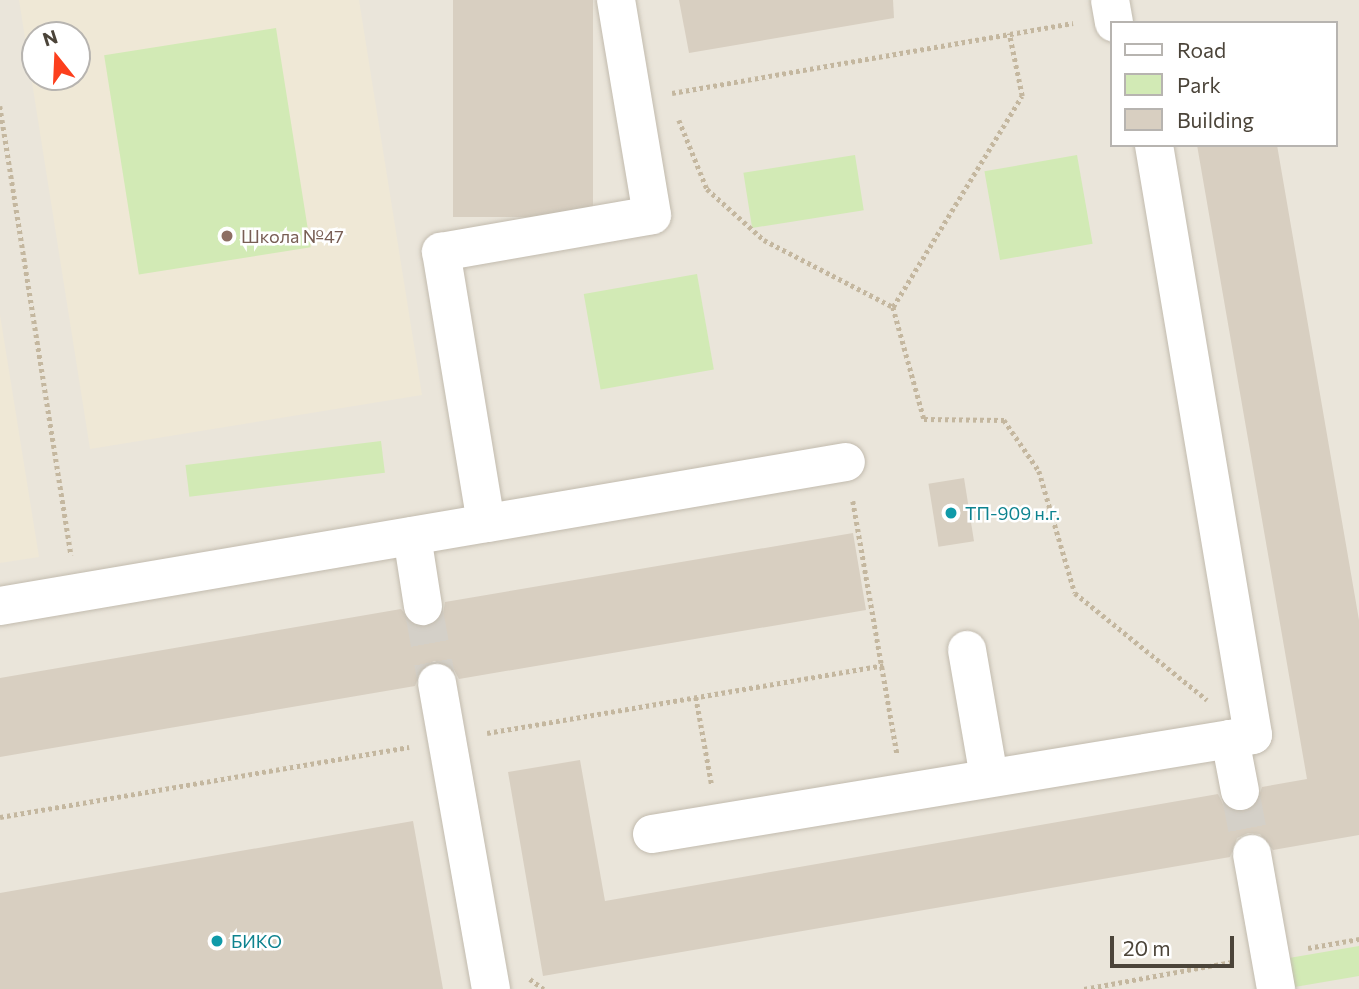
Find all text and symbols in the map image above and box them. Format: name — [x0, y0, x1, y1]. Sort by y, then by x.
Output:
north arrow — [21, 21, 91, 91]
legend — [1110, 21, 1338, 147]
text: N — [40, 24, 60, 51]
text: Road — [1177, 37, 1226, 62]
text: Park — [1177, 72, 1221, 97]
text: Building — [1177, 107, 1254, 132]
place label: Школа №47 — [241, 225, 344, 247]
marker: Школа №47 — [219, 228, 235, 244]
place label: ТП-909 н.г. — [965, 502, 1060, 524]
marker: ТП-909 н.г. — [943, 505, 959, 521]
scale bar — [1114, 922, 1238, 966]
place label: БИКО — [231, 930, 282, 952]
marker: БИКО — [209, 933, 225, 949]
text: 20 m — [1123, 935, 1171, 960]

